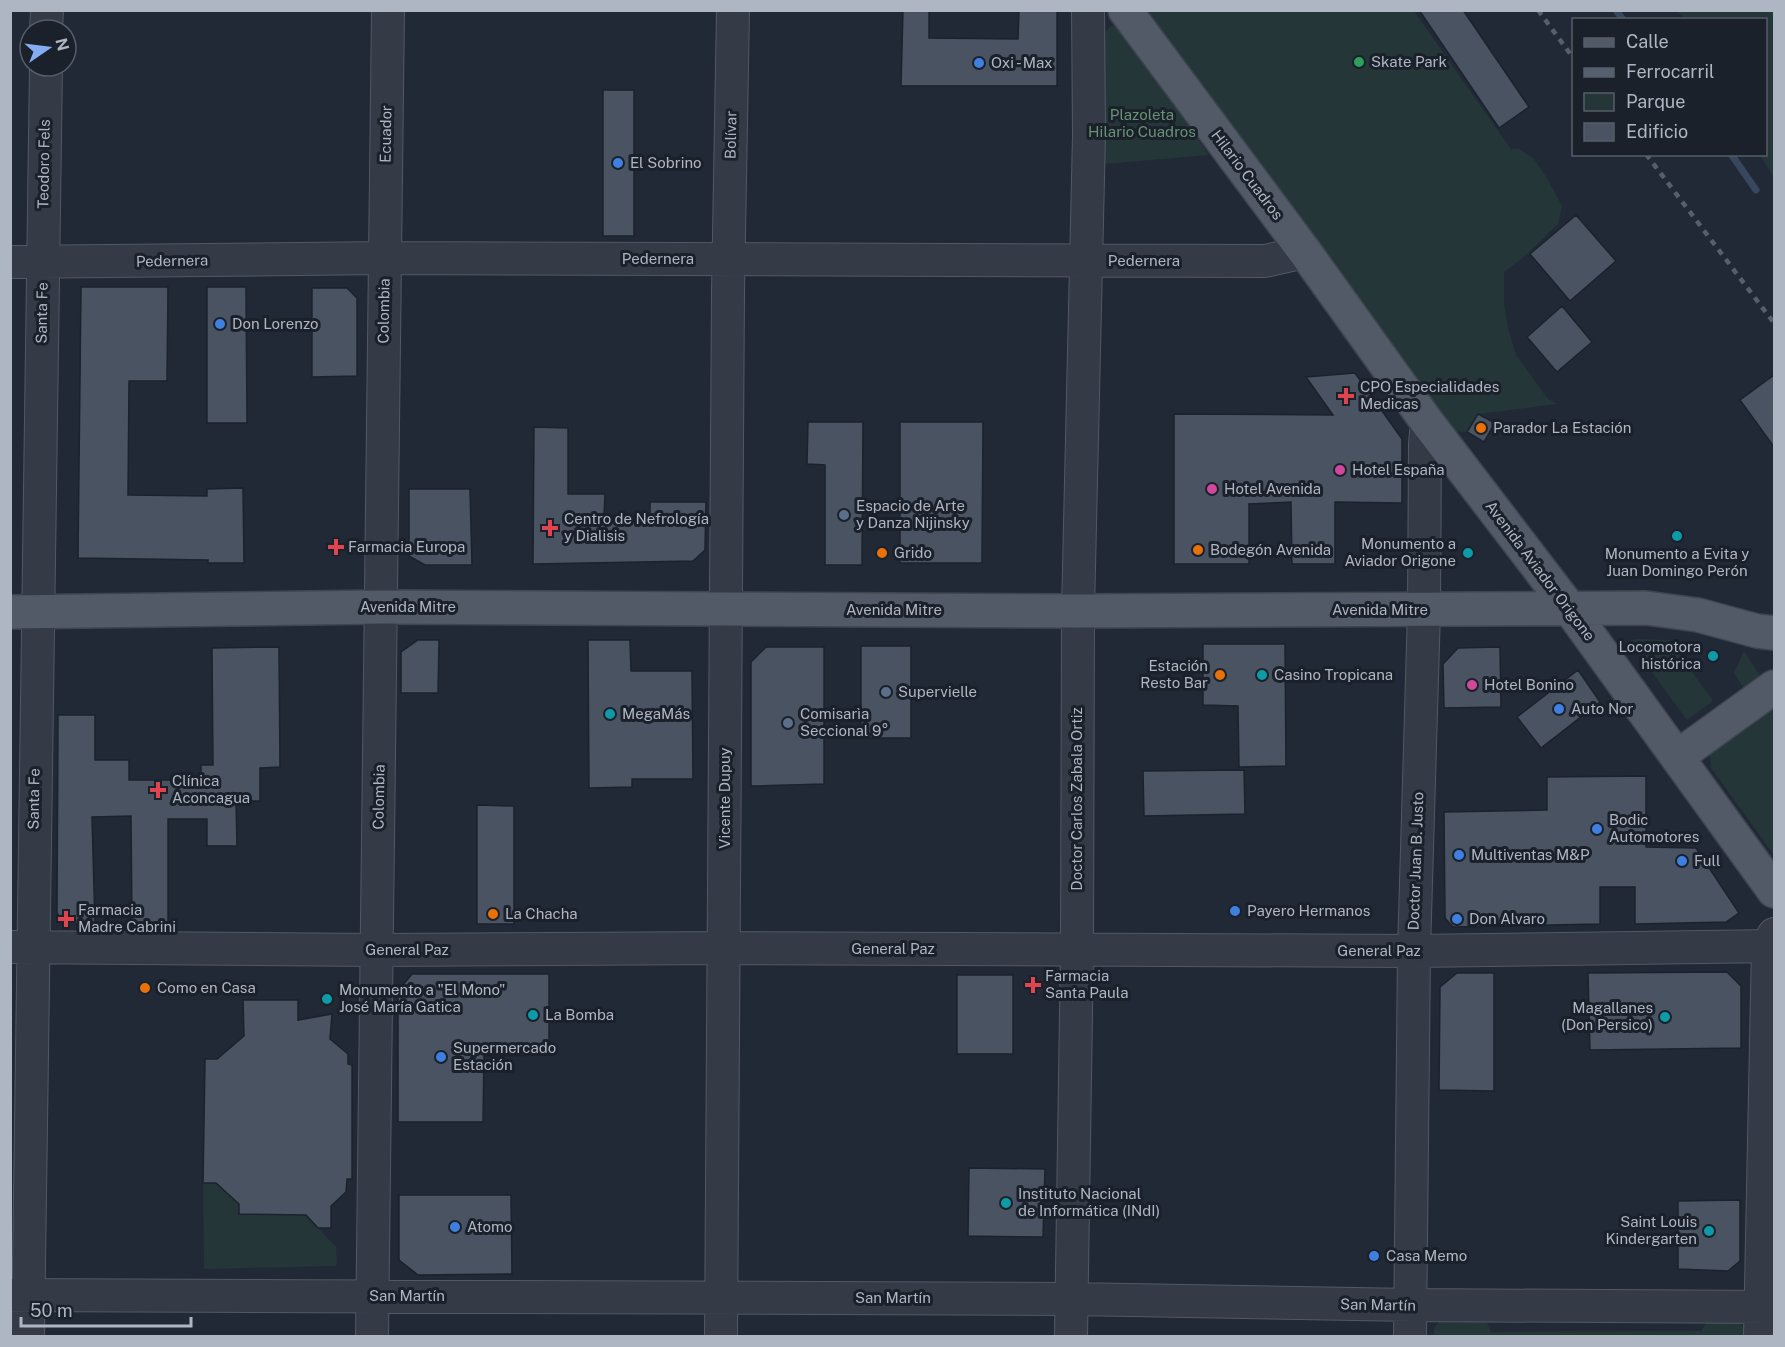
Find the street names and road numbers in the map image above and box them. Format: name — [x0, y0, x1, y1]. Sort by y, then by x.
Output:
street label: Ecuador — [376, 105, 395, 163]
street label: Bolívar — [722, 111, 739, 159]
street label: Teodoro Fels — [34, 119, 53, 209]
street label: Hilario Cuadros — [1208, 127, 1287, 223]
street label: Pedernera — [622, 250, 694, 267]
street label: Pedernera — [136, 251, 208, 270]
street label: Pedernera — [1108, 252, 1180, 269]
street label: Colombia — [374, 278, 393, 344]
street label: Santa Fe — [32, 282, 51, 344]
street label: Avenida Aviador Origone — [1482, 498, 1598, 644]
street label: Avenida Mitre — [360, 598, 456, 615]
street label: Avenida Mitre — [846, 601, 942, 618]
street label: Avenida Mitre — [1332, 601, 1428, 618]
street label: Doctor Carlos Zabala Ortiz — [1068, 707, 1085, 891]
street label: Vicente Dupuy — [716, 747, 733, 849]
street label: Colombia — [369, 764, 388, 830]
street label: Santa Fe — [24, 768, 43, 830]
street label: Doctor Juan B. Justo — [1405, 791, 1426, 930]
street label: General Paz — [851, 940, 935, 957]
street label: General Paz — [365, 941, 449, 958]
street label: General Paz — [1337, 942, 1421, 959]
street label: San Martín — [369, 1287, 445, 1304]
street label: San Martín — [855, 1289, 931, 1306]
street label: San Martín — [1340, 1295, 1416, 1314]

